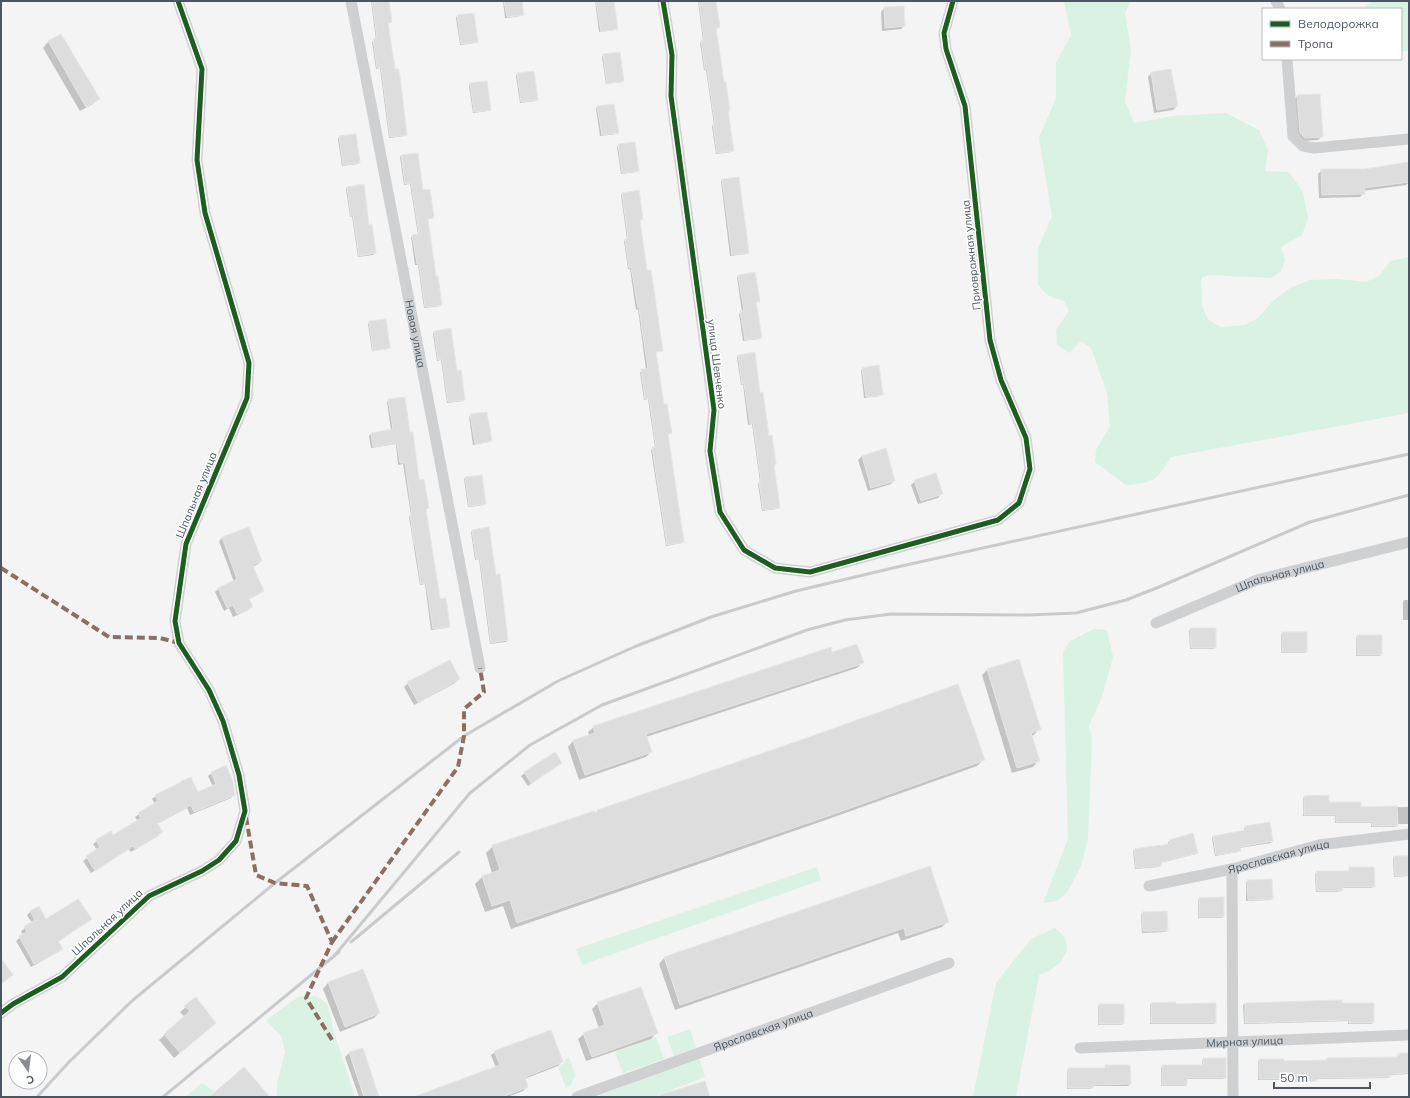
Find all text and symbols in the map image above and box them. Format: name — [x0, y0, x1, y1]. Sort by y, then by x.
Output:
legend — [1262, 8, 1402, 60]
text: Велодорожка — [1298, 16, 1379, 31]
text: Тропа — [1298, 36, 1333, 51]
street label: Приовражная улица — [958, 199, 984, 311]
street label: Новая улица — [402, 299, 429, 369]
street label: улица Шевченко — [705, 318, 729, 410]
street label: Шпальная улица — [172, 450, 220, 540]
street label: Шпальная улица — [1233, 556, 1326, 595]
street label: Ярославская улица — [1227, 837, 1330, 877]
street label: Шпальная улица — [69, 886, 145, 958]
street label: Ярославская улица — [712, 1006, 815, 1054]
street label: Мирная улица — [1206, 1033, 1284, 1050]
north arrow — [8, 1050, 48, 1090]
scale bar — [1274, 1064, 1370, 1090]
text: 50 m — [1280, 1070, 1308, 1085]
text: С — [25, 1072, 36, 1088]

